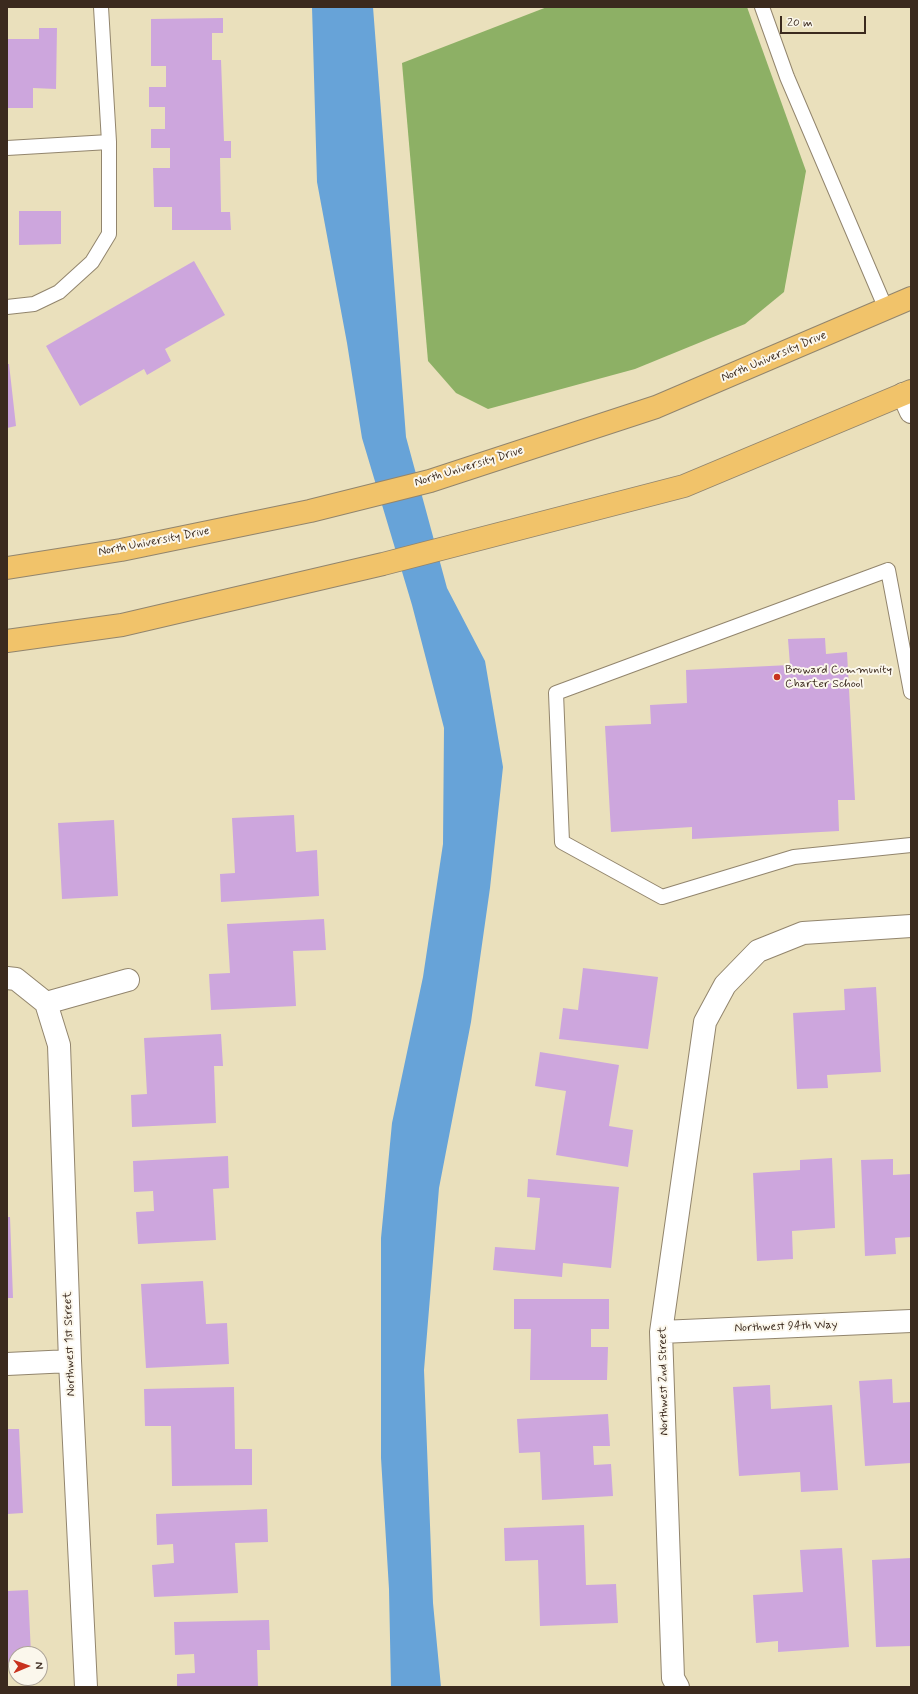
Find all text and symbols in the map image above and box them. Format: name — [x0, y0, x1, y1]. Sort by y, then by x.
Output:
scale bar — [782, 8, 868, 34]
text: 20 m — [787, 15, 813, 31]
street label: North University Drive — [719, 328, 829, 386]
street label: North University Drive — [413, 444, 525, 490]
street label: North University Drive — [97, 524, 211, 560]
place label: Broward Community Charter School — [785, 663, 892, 691]
marker: Broward Community Charter School — [772, 672, 782, 682]
street label: Northwest 1st Street — [61, 1291, 79, 1397]
street label: Northwest 94th Way — [734, 1318, 838, 1336]
street label: Northwest 2nd Street — [656, 1326, 672, 1436]
north arrow — [8, 1646, 48, 1686]
text: N — [32, 1662, 46, 1670]

